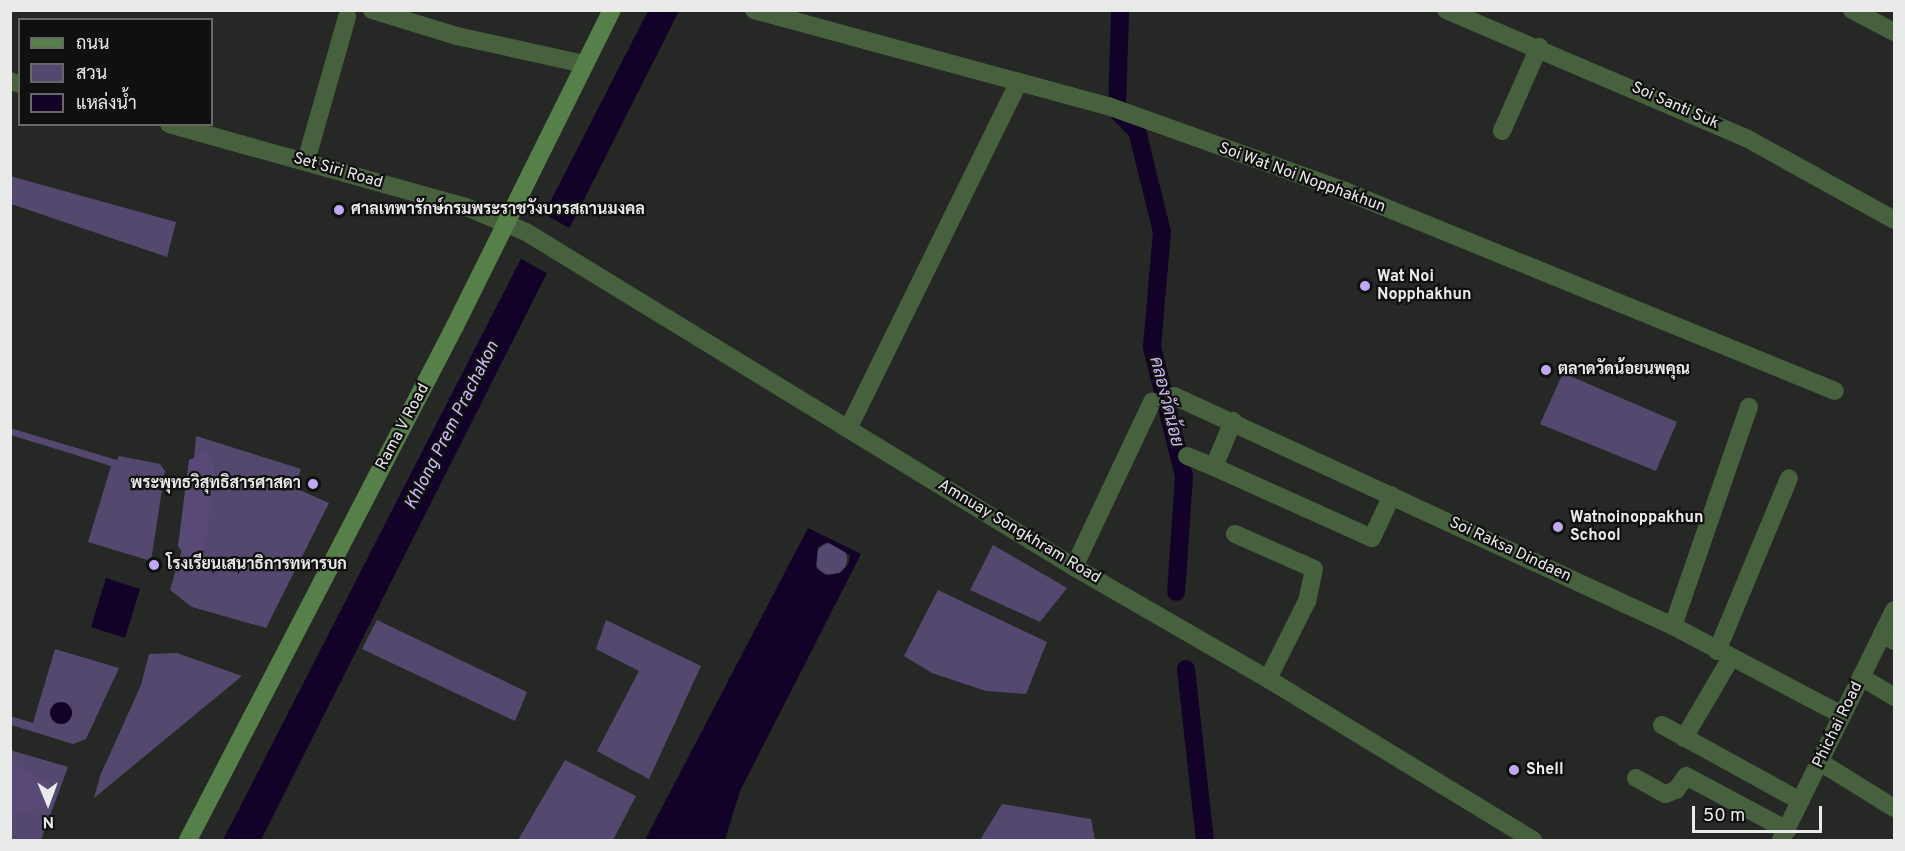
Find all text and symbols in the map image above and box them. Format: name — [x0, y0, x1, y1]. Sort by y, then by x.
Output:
legend — [18, 18, 213, 126]
text: ถนน — [76, 33, 109, 56]
text: สวน — [76, 63, 107, 86]
street label: Soi Santi Suk — [1628, 78, 1722, 134]
text: แหล่งน้ำ — [76, 93, 137, 116]
street label: Soi Wat Noi Nopphakhun — [1216, 139, 1388, 217]
street label: Set Siri Road — [291, 149, 385, 193]
place label: ศาลเทพารักษ์กรมพระราชวังบวรสถานมงคล — [351, 200, 645, 220]
marker: ศาลเทพารักษ์กรมพระราชวังบวรสถานมงคล — [332, 203, 346, 217]
place label: Wat Noi Nopphakhun — [1377, 267, 1472, 305]
marker: Wat Noi Nopphakhun — [1358, 279, 1372, 293]
water label: Khlong Prem Prachakon — [401, 338, 505, 514]
water label: คลองวัดน้อย — [1143, 355, 1187, 449]
place label: ตลาดวัดน้อยนพคุณ — [1558, 360, 1690, 380]
marker: ตลาดวัดน้อยนพคุณ — [1539, 363, 1553, 377]
street label: Rama V Road — [372, 380, 434, 474]
place label: พระพุทธวิสุทธิสารศาสดา — [131, 474, 301, 494]
street label: Amnuay Songkhram Road — [934, 476, 1104, 588]
marker: พระพุทธวิสุทธิสารศาสดา — [306, 477, 320, 491]
place label: Watnoinoppakhun School — [1570, 508, 1703, 546]
street label: Soi Raksa Dindaen — [1446, 513, 1574, 587]
marker: Watnoinoppakhun School — [1551, 520, 1565, 534]
place label: โรงเรียนเสนาธิการทหารบก — [166, 555, 347, 575]
marker: โรงเรียนเสนาธิการทหารบก — [147, 558, 161, 572]
street label: Phichai Road — [1809, 679, 1867, 771]
place label: Shell — [1526, 760, 1564, 780]
marker: Shell — [1507, 763, 1521, 777]
north arrow — [18, 773, 78, 833]
scale bar — [1695, 794, 1826, 832]
text: 50 m — [1703, 805, 1745, 828]
text: N — [42, 811, 54, 831]

